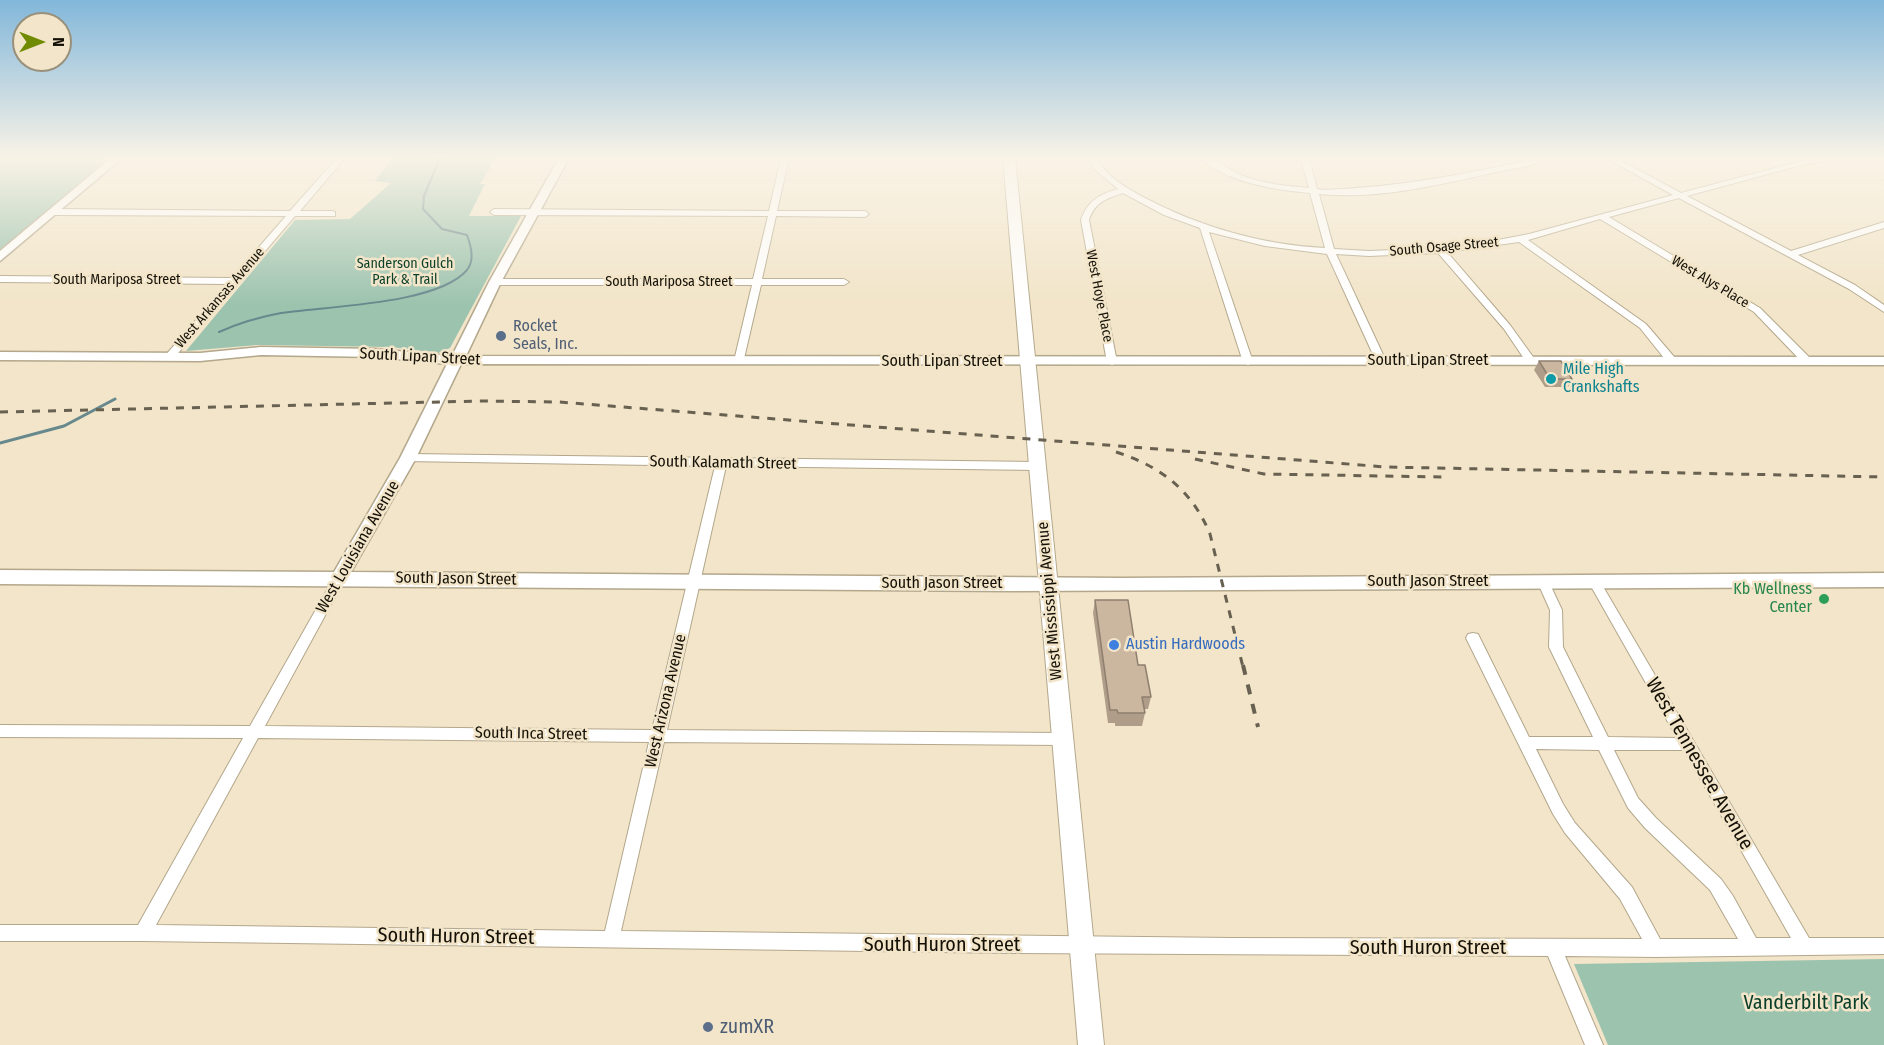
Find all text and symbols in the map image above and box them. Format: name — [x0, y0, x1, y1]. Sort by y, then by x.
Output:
north arrow — [12, 12, 72, 72]
text: N — [49, 37, 68, 47]
street label: South Osage Street — [1389, 234, 1499, 260]
street label: West Arkansas Avenue — [172, 244, 268, 352]
street label: West Hoye Place — [1082, 248, 1116, 344]
street label: West Alys Place — [1668, 252, 1752, 312]
park label: Sanderson Gulch Park & Trail — [357, 256, 453, 288]
street label: South Mariposa Street — [53, 272, 181, 288]
street label: South Mariposa Street — [605, 274, 733, 290]
place label: Rocket Seals, Inc. — [513, 317, 578, 355]
marker: Rocket Seals, Inc. — [494, 329, 508, 343]
street label: South Lipan Street — [359, 344, 481, 370]
street label: South Lipan Street — [1367, 351, 1489, 371]
street label: South Lipan Street — [881, 352, 1003, 372]
place label: Mile High Crankshafts — [1563, 360, 1640, 398]
marker: Mile High Crankshafts — [1544, 372, 1558, 386]
street label: South Kalamath Street — [649, 452, 797, 474]
street label: West Louisiana Avenue — [312, 477, 404, 617]
street label: West Mississippi Avenue — [1034, 521, 1066, 681]
street label: South Jason Street — [395, 568, 517, 590]
street label: South Jason Street — [1367, 572, 1489, 592]
street label: South Jason Street — [881, 574, 1003, 594]
place label: Kb Wellness Center — [1733, 580, 1812, 618]
marker: Kb Wellness Center — [1817, 592, 1831, 606]
street label: West Arizona Avenue — [641, 632, 691, 770]
place label: Austin Hardwoods — [1126, 635, 1245, 655]
marker: Austin Hardwoods — [1107, 638, 1121, 652]
street label: West Tennessee Avenue — [1640, 674, 1758, 854]
street label: South Inca Street — [475, 723, 587, 745]
street label: South Huron Street — [377, 924, 535, 950]
street label: South Huron Street — [864, 933, 1020, 957]
street label: South Huron Street — [1350, 936, 1506, 960]
park label: Vanderbilt Park — [1743, 991, 1869, 1015]
place label: zumXR — [720, 1015, 774, 1039]
marker: zumXR — [701, 1020, 715, 1034]

